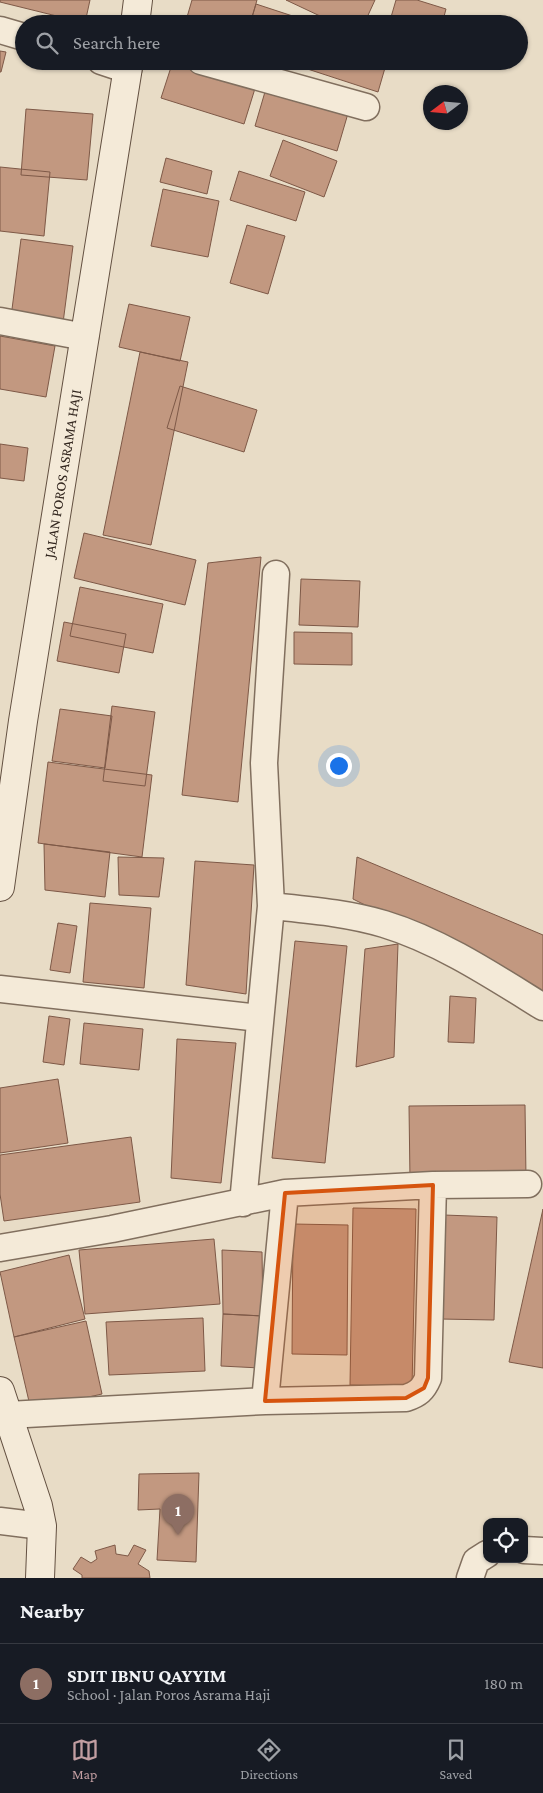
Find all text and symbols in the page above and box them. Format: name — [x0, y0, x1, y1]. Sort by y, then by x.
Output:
search box — [15, 15, 528, 70]
icon: search — [33, 29, 61, 57]
text: Search here — [73, 32, 160, 53]
north arrow — [423, 85, 468, 130]
street label: JALAN POROS ASRAMA HAJI — [41, 388, 84, 561]
your location — [326, 753, 352, 779]
pin: 1 — [162, 1494, 194, 1535]
map controls — [483, 1518, 528, 1563]
button: locate — [483, 1518, 528, 1563]
text: Nearby — [20, 1599, 84, 1623]
text: SDIT IBNU QAYYIM — [67, 1665, 226, 1686]
text: 1 — [33, 1675, 39, 1692]
text: 180 m — [484, 1675, 523, 1692]
text: School · Jalan Poros Asrama Haji — [67, 1686, 271, 1703]
tab: Map — [71, 1736, 99, 1782]
tab: Directions — [240, 1736, 298, 1782]
tab: Saved — [439, 1736, 472, 1782]

